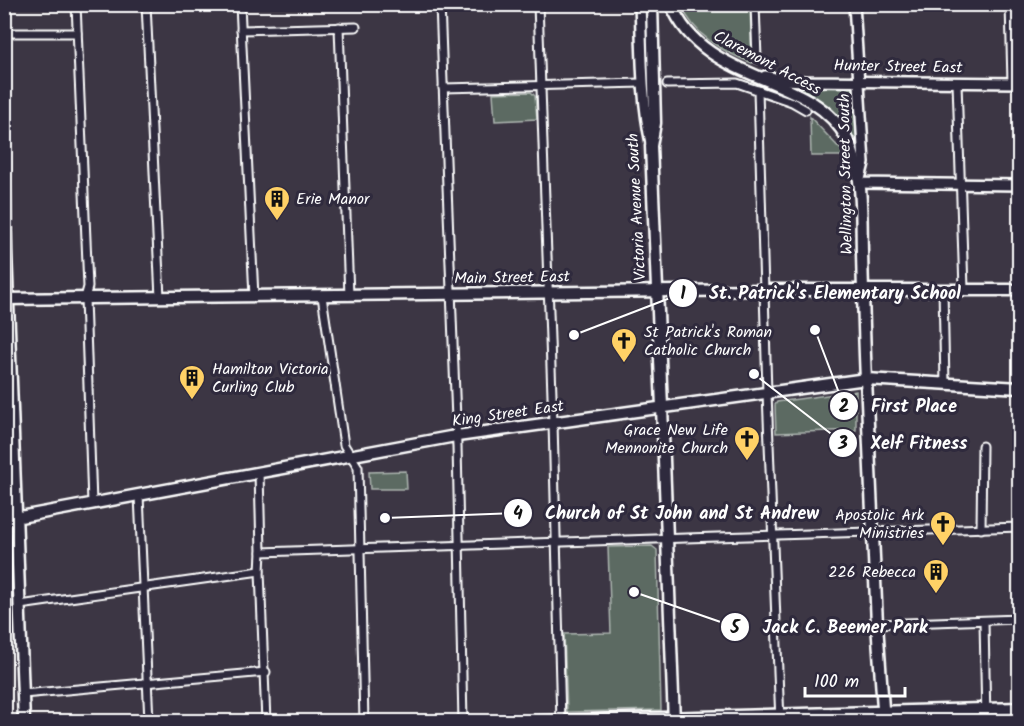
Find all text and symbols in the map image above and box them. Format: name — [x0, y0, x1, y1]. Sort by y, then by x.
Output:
street label: Claremont Access — [708, 24, 826, 102]
street label: Hunter Street East — [833, 53, 963, 81]
street label: Wellington Street South — [832, 93, 860, 255]
street label: Victoria Avenue South — [621, 133, 653, 281]
building icon: Erie Manor — [262, 184, 292, 222]
place label: Erie Manor — [296, 187, 371, 212]
street label: Main Street East — [454, 264, 571, 292]
callout: St. Patrick's Elementary School — [668, 275, 973, 311]
text: 1 — [680, 280, 686, 309]
text: St. Patrick's Elementary School — [709, 280, 961, 309]
place label: St Patrick's Roman Catholic Church — [644, 320, 772, 363]
church icon: St Patrick's Roman Catholic Church — [609, 326, 639, 364]
place label: Hamilton Victoria Curling Club — [212, 357, 329, 400]
building icon: Hamilton Victoria Curling Club — [177, 363, 207, 401]
callout: First Place — [829, 388, 969, 424]
text: 2 — [839, 393, 849, 422]
text: First Place — [871, 393, 957, 422]
street label: King Street East — [450, 394, 566, 434]
place label: Grace New Life Mennonite Church — [605, 418, 728, 461]
church icon: Grace New Life Mennonite Church — [732, 424, 762, 462]
callout: Xelf Fitness — [828, 425, 979, 461]
text: 3 — [837, 430, 848, 459]
text: Xelf Fitness — [870, 430, 968, 459]
callout: Church of St John and St Andrew — [503, 495, 831, 531]
text: 4 — [513, 500, 523, 529]
text: Church of St John and St Andrew — [545, 500, 819, 529]
place label: Apostolic Ark Ministries — [835, 503, 924, 546]
church icon: Apostolic Ark Ministries — [928, 509, 958, 547]
building icon: 226 Rebecca — [921, 557, 951, 595]
place label: 226 Rebecca — [828, 560, 916, 585]
callout: Jack C. Beemer Park — [720, 609, 939, 645]
text: 5 — [729, 614, 741, 643]
text: Jack C. Beemer Park — [762, 614, 929, 643]
scale bar — [805, 660, 906, 698]
text: 100 m — [814, 668, 859, 697]

